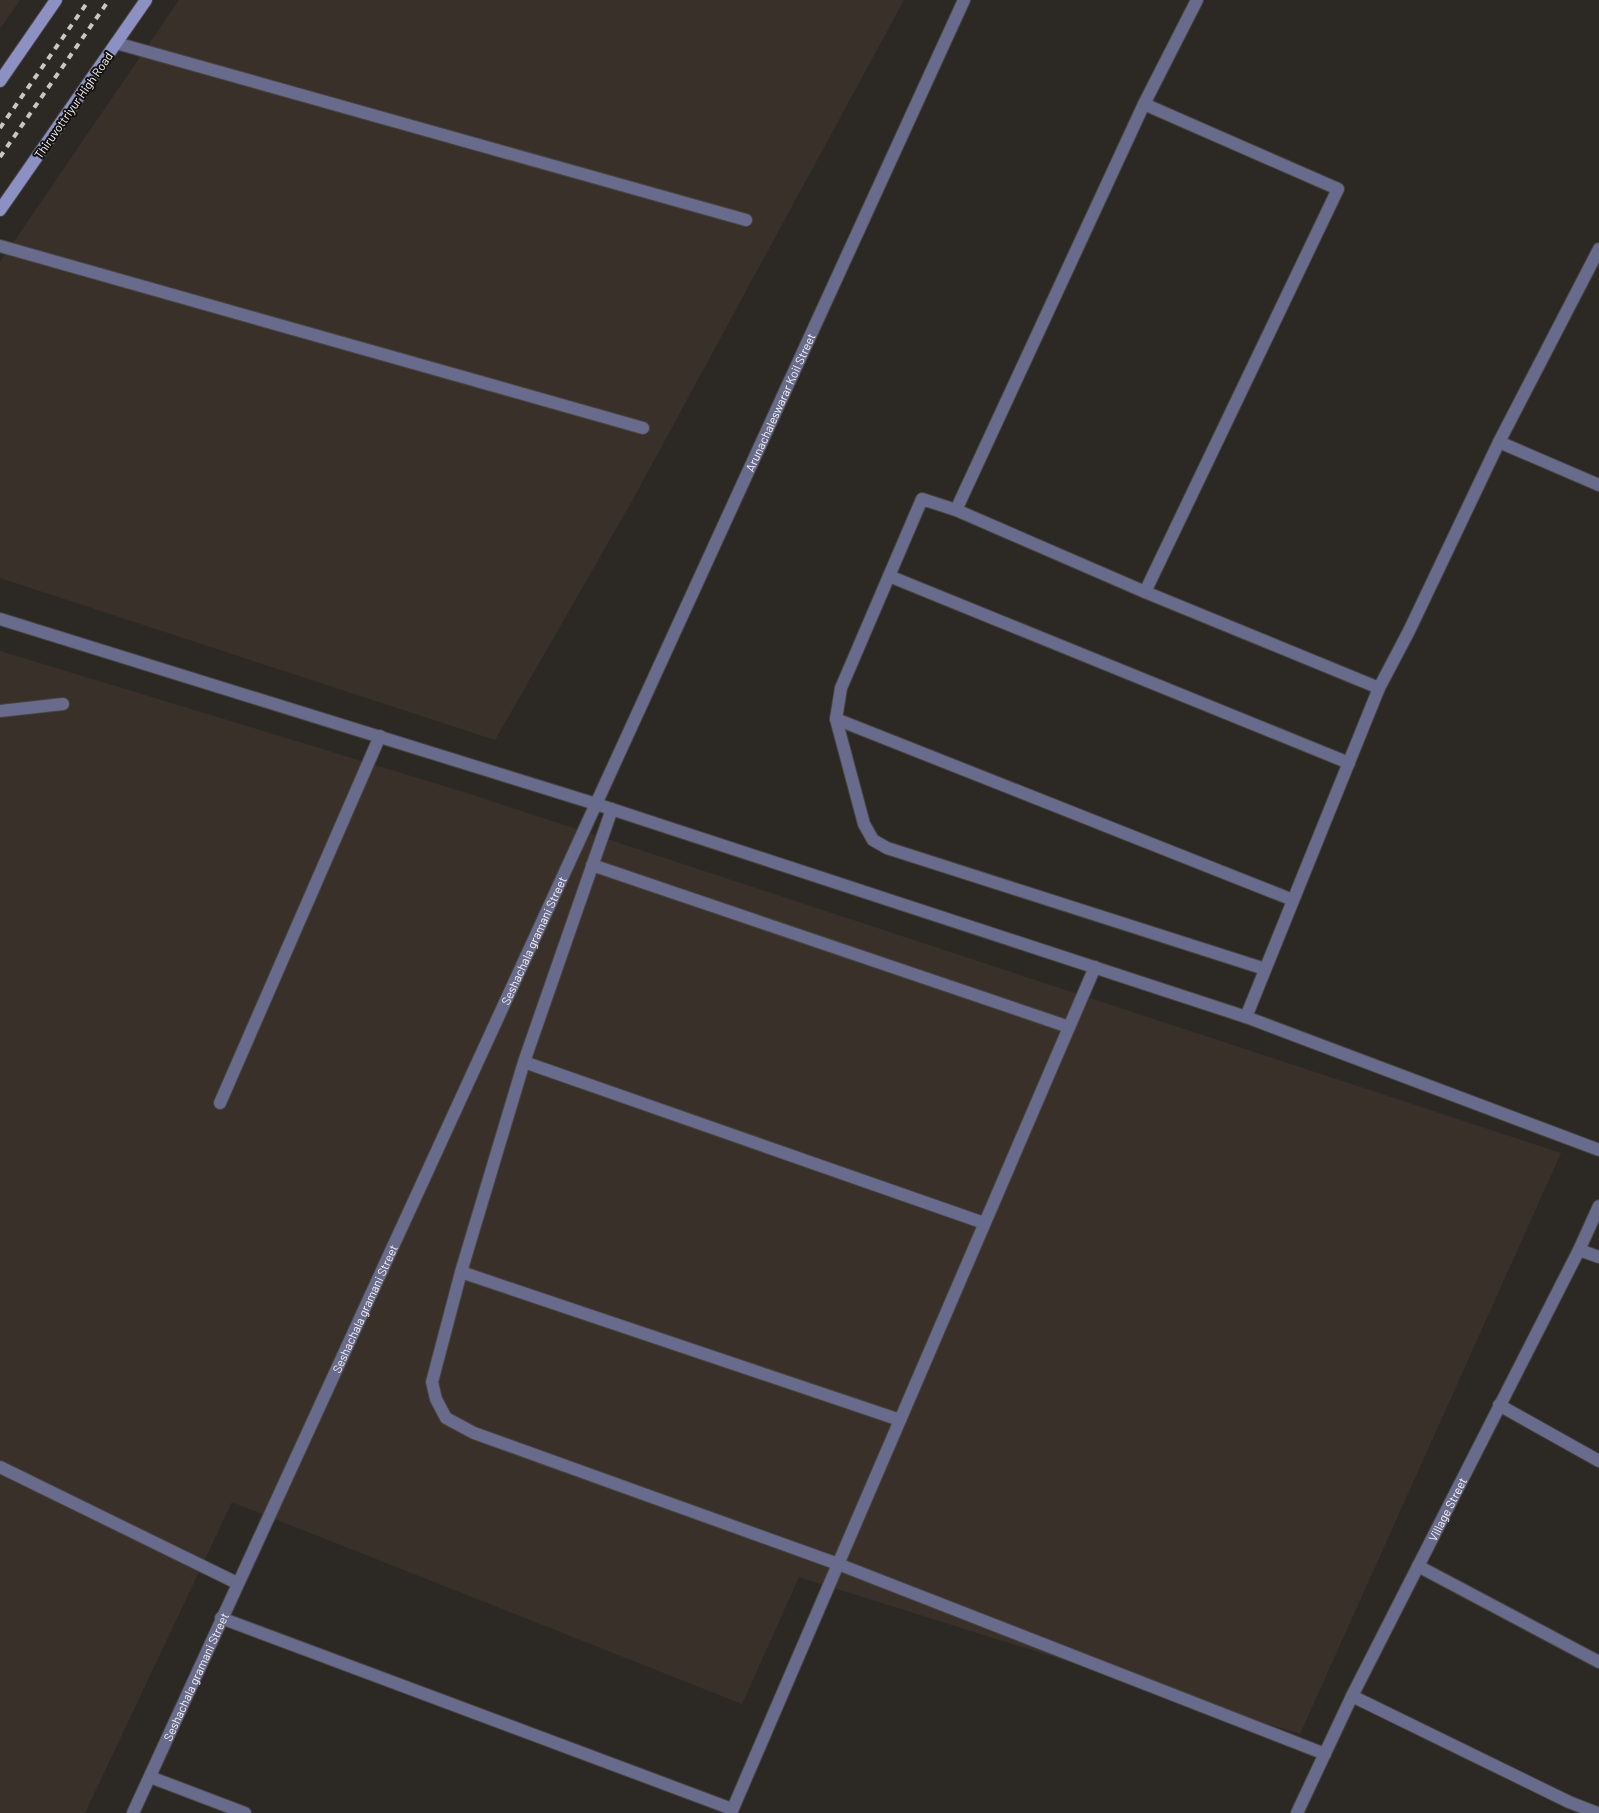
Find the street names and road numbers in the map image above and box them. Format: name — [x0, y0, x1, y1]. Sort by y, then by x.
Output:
street label: Thiruvottriyur High Road — [31, 49, 115, 161]
street label: Arunachaleswarar Koil Street — [742, 331, 818, 474]
street label: Seshachala gramani Street — [498, 874, 569, 1007]
street label: Seshachala gramani Street — [329, 1242, 400, 1375]
street label: Village Street — [1425, 1475, 1469, 1543]
street label: Seshachala gramani Street — [160, 1610, 231, 1743]

